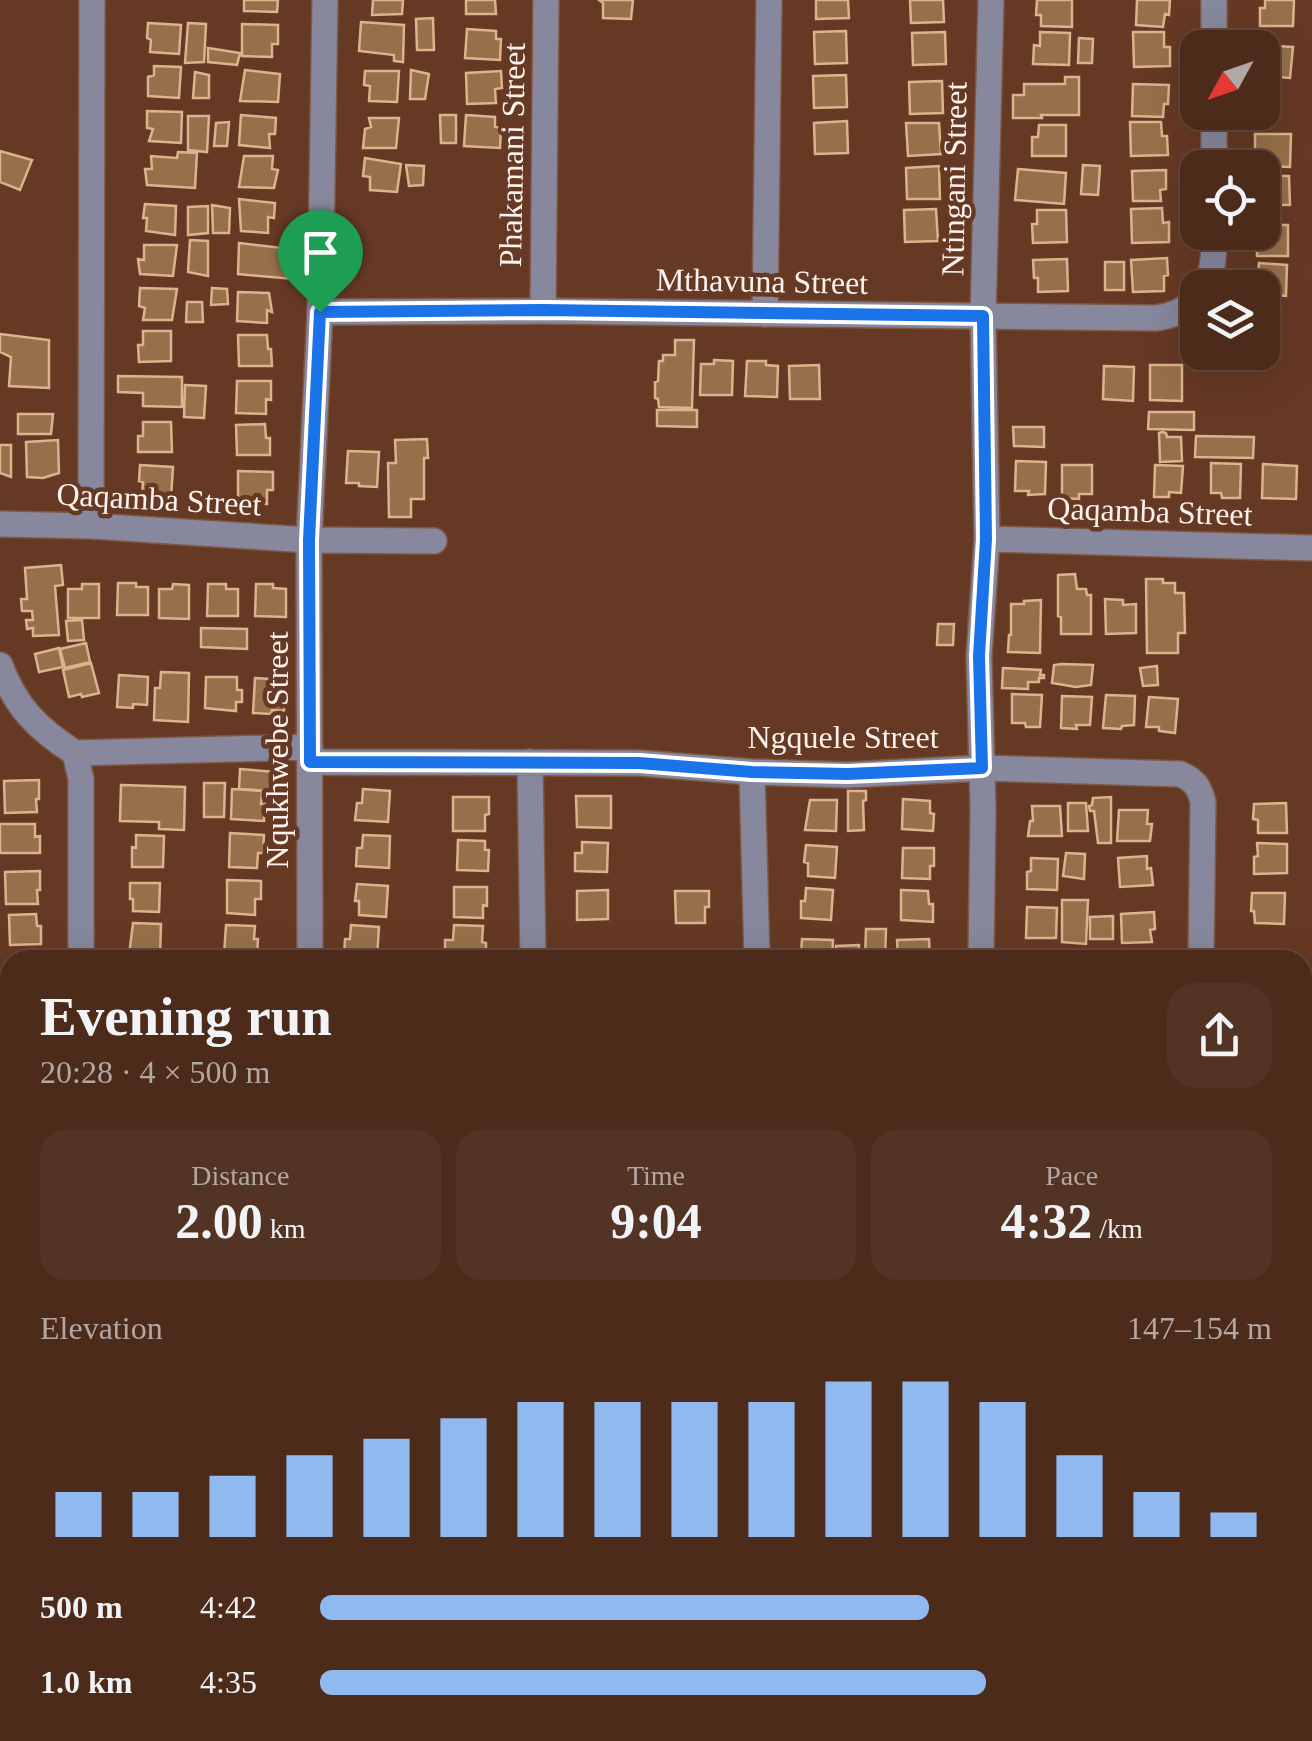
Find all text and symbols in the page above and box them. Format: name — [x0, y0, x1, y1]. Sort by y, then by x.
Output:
north arrow — [1180, 30, 1280, 130]
map controls — [1180, 30, 1280, 370]
street label: Phakamani Street — [492, 42, 532, 268]
street label: Ntingani Street — [934, 81, 974, 277]
button: locate — [1180, 150, 1280, 250]
pin — [278, 210, 363, 313]
icon: arrive — [293, 225, 348, 280]
street label: Mthavuna Street — [656, 261, 869, 301]
button: layers — [1180, 270, 1280, 370]
street label: Qaqamba Street — [56, 476, 263, 522]
street label: Qaqamba Street — [1047, 489, 1253, 533]
street label: Nqukhwebe Street — [259, 631, 295, 869]
street label: Ngquele Street — [747, 719, 939, 755]
button: share — [1167, 983, 1272, 1088]
text: Evening run — [40, 986, 332, 1047]
text: 20:28 · 4 × 500 m — [40, 1054, 270, 1090]
text: Distance — [191, 1160, 289, 1191]
text: Time — [627, 1160, 685, 1191]
text: Pace — [1045, 1160, 1098, 1191]
text: 2.00 — [175, 1193, 263, 1249]
text: 9:04 — [610, 1193, 702, 1249]
text: 4:32 — [1001, 1193, 1092, 1249]
text: km — [263, 1213, 305, 1244]
text: /km — [1092, 1213, 1143, 1244]
text: Elevation — [40, 1310, 163, 1346]
text: 147–154 m — [1127, 1310, 1272, 1346]
text: 500 m — [40, 1589, 123, 1625]
text: 4:42 — [200, 1589, 257, 1625]
text: 1.0 km — [40, 1664, 132, 1700]
text: 4:35 — [200, 1664, 257, 1700]

